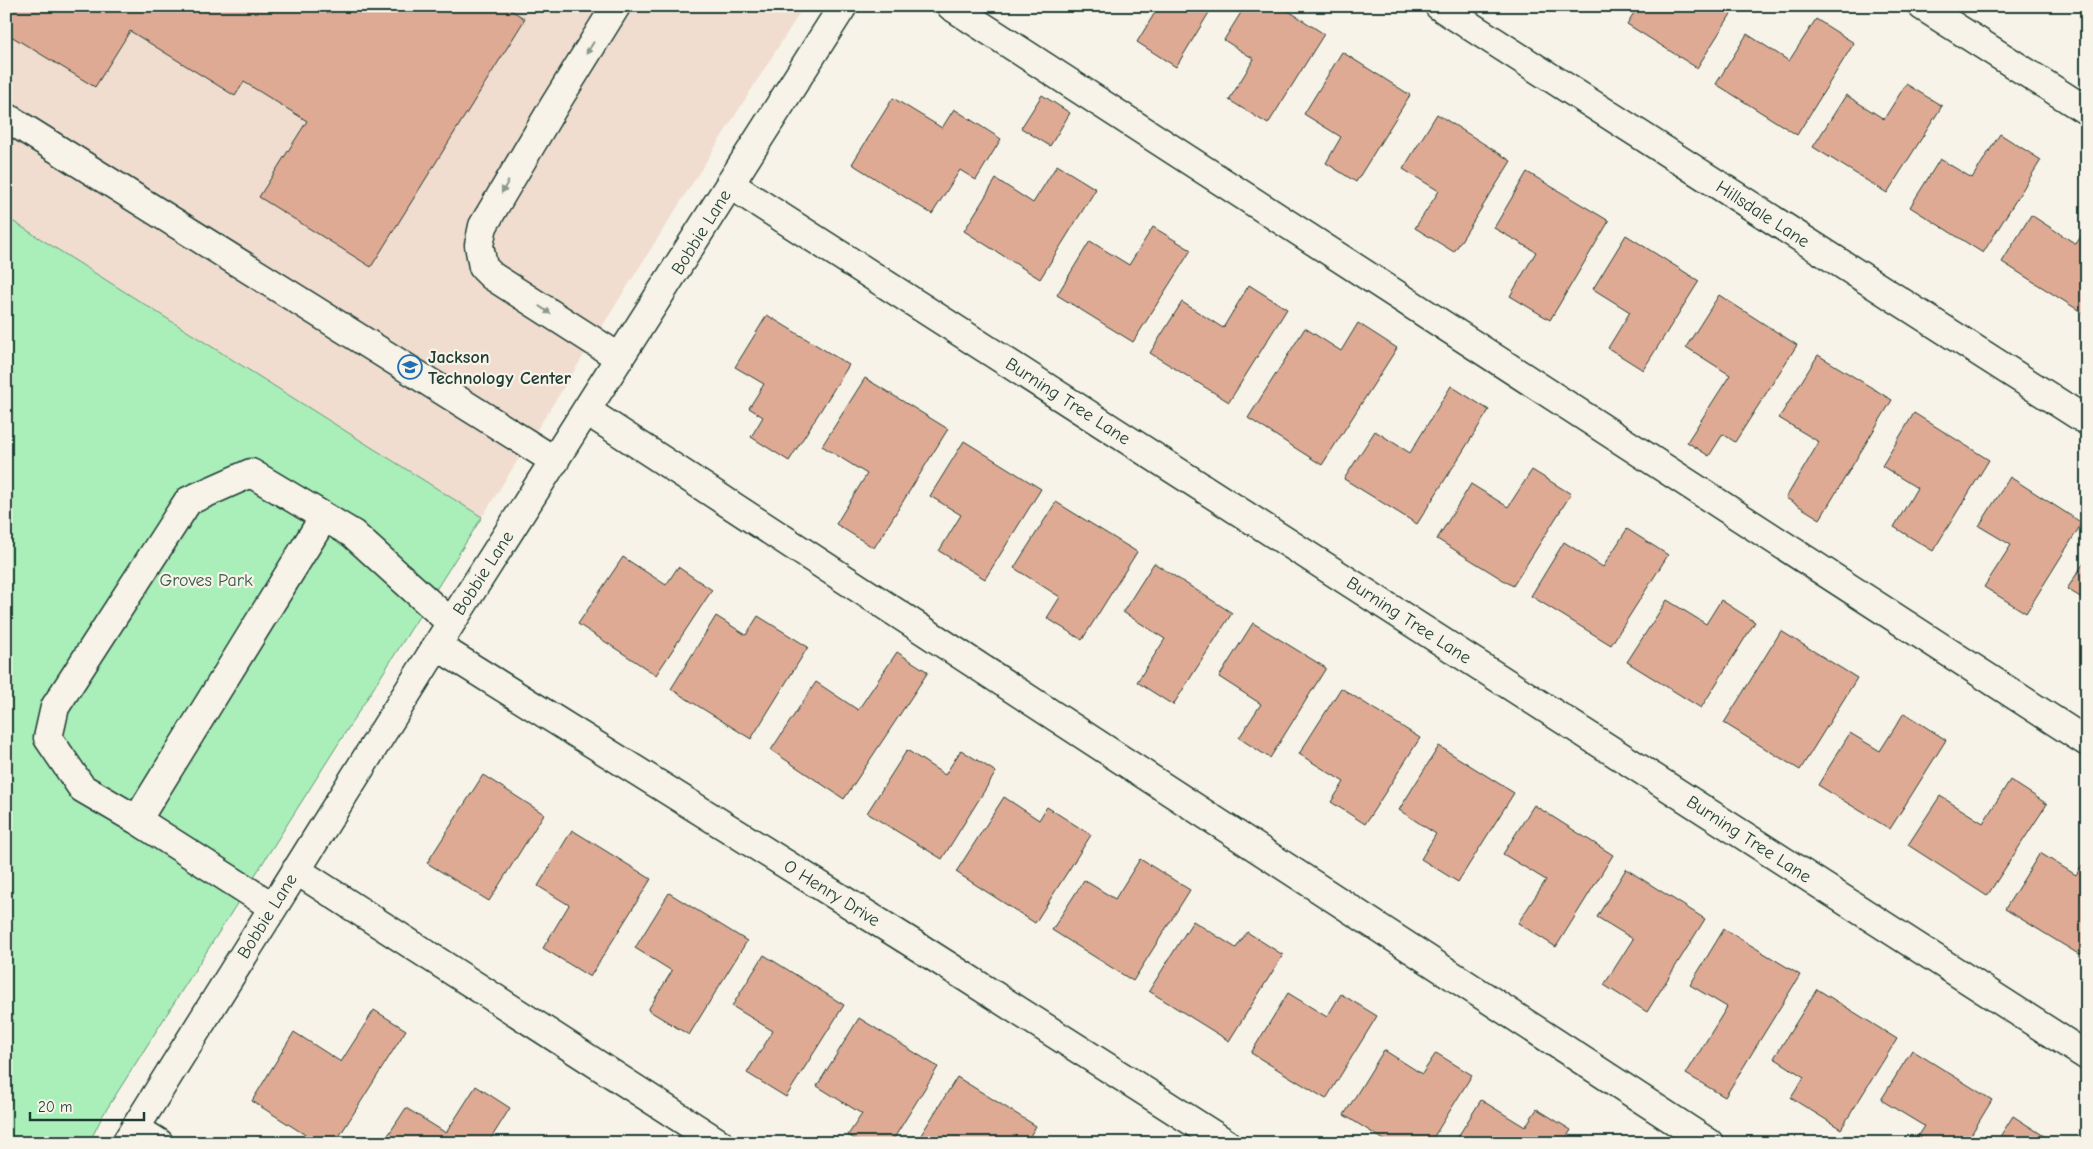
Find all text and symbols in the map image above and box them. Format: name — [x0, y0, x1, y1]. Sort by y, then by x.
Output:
one-way arrow — [586, 41, 595, 55]
street label: Hillsdale Lane — [1712, 176, 1813, 252]
one-way arrow — [501, 180, 510, 193]
street label: Bobbie Lane — [667, 186, 736, 279]
one-way arrow — [538, 305, 551, 314]
place label: Jackson Technology Center — [428, 347, 572, 389]
street label: Burning Tree Lane — [1002, 353, 1134, 450]
school or university icon: Jackson Technology Center — [397, 354, 423, 380]
street label: Bobbie Lane — [448, 527, 518, 619]
park label: Groves Park — [159, 570, 253, 591]
street label: Burning Tree Lane — [1343, 572, 1475, 669]
street label: Burning Tree Lane — [1683, 791, 1815, 888]
street label: O Henry Drive — [780, 856, 884, 931]
street label: Bobbie Lane — [233, 870, 302, 963]
scale bar — [30, 1089, 144, 1121]
text: 20 m — [38, 1098, 72, 1116]

